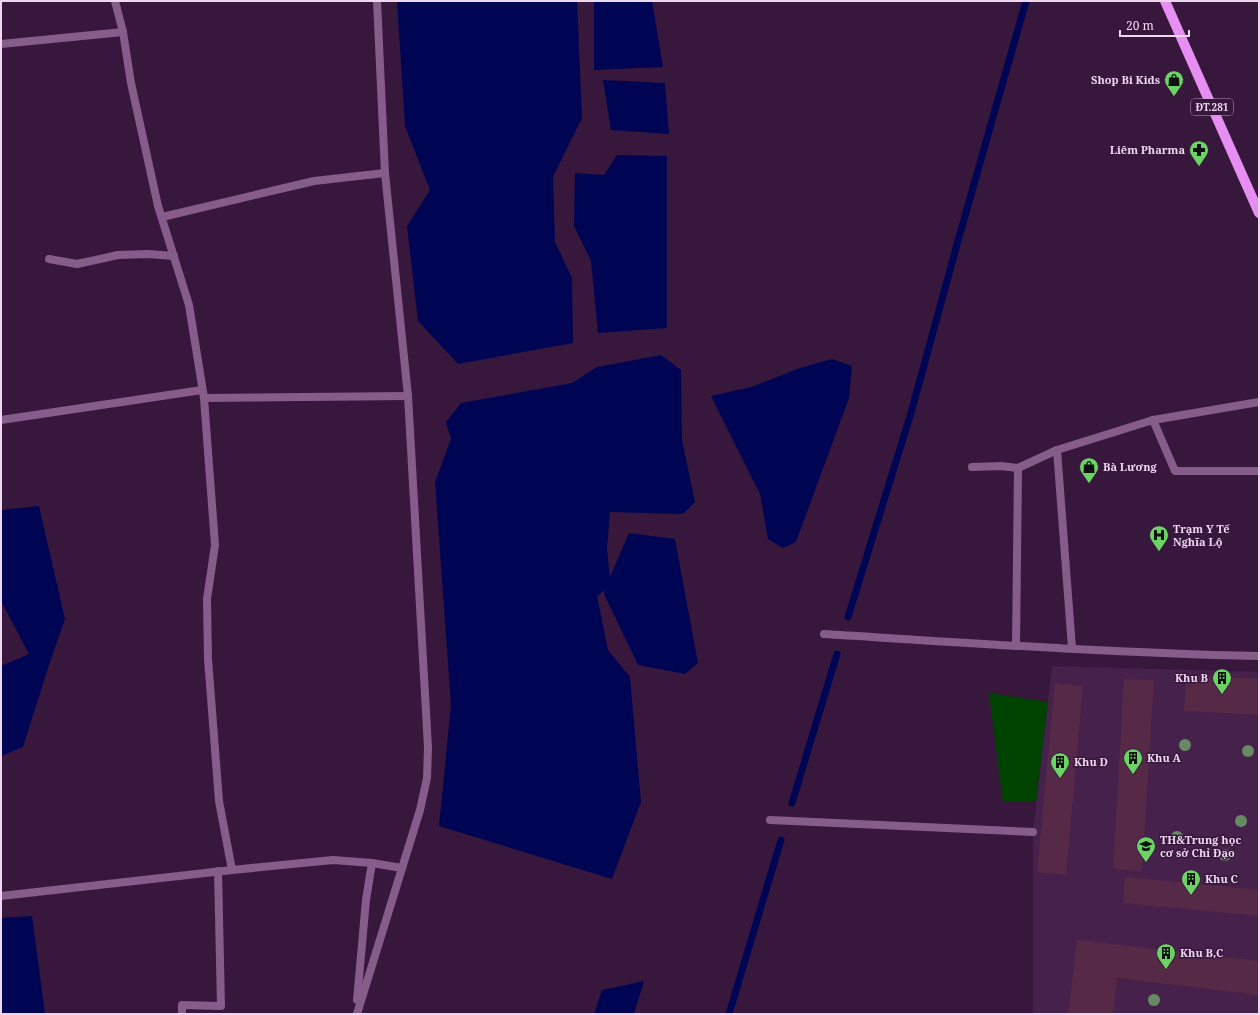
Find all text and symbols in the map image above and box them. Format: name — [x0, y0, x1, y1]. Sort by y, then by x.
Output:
scale bar — [1120, 12, 1189, 38]
text: 20 m — [1126, 17, 1154, 34]
shop icon: Shop Bi Kids — [1163, 69, 1185, 97]
place label: Shop Bi Kids — [1091, 72, 1160, 87]
road number: ĐT.281 — [1191, 99, 1233, 115]
pharmacy icon: Liêm Pharma — [1188, 139, 1210, 167]
place label: Liêm Pharma — [1110, 142, 1185, 157]
shop icon: Bà Lương — [1078, 456, 1100, 484]
place label: Bà Lương — [1103, 459, 1158, 474]
place label: Trạm Y Tế Nghĩa Lộ — [1173, 521, 1230, 549]
hospital icon: Trạm Y Tế Nghĩa Lộ — [1148, 524, 1170, 552]
building icon: Khu B — [1211, 667, 1233, 695]
place label: Khu B — [1175, 670, 1208, 685]
building icon: Khu A — [1122, 747, 1144, 775]
place label: Khu A — [1147, 750, 1182, 765]
building icon: Khu D — [1049, 751, 1071, 779]
place label: Khu D — [1074, 754, 1108, 769]
place label: TH&Trung học cơ sở Chỉ Đạo — [1160, 832, 1241, 860]
school or university icon: TH&Trung học cơ sở Chỉ Đạo — [1135, 835, 1157, 863]
building icon: Khu C — [1180, 868, 1202, 896]
place label: Khu C — [1205, 871, 1238, 886]
building icon: Khu B,C — [1155, 942, 1177, 970]
place label: Khu B,C — [1180, 945, 1223, 960]

